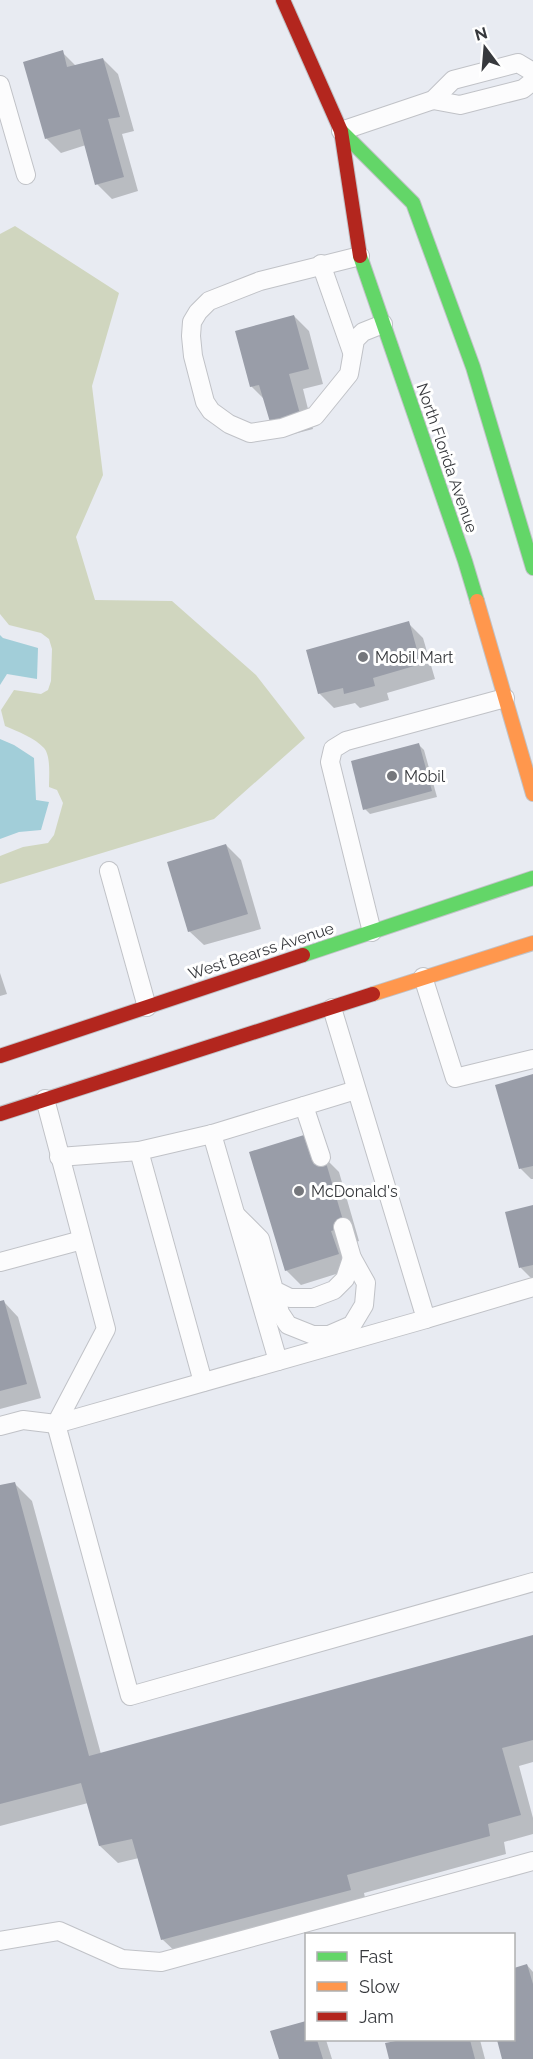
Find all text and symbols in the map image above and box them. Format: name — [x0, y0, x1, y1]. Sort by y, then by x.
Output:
north arrow — [455, 18, 515, 78]
text: N — [473, 23, 489, 45]
street label: North Florida Avenue — [412, 381, 482, 535]
place label: Mobil Mart — [375, 648, 454, 667]
marker: Mobil Mart — [356, 650, 370, 664]
place label: Mobil — [404, 767, 446, 786]
marker: Mobil — [385, 769, 399, 783]
street label: West Bearss Avenue — [186, 919, 336, 983]
place label: McDonald's — [311, 1182, 398, 1201]
marker: McDonald's — [292, 1184, 306, 1198]
legend — [305, 1933, 515, 2041]
text: Fast — [359, 1946, 393, 1967]
text: Slow — [359, 1976, 400, 1997]
text: Jam — [359, 2006, 394, 2027]

